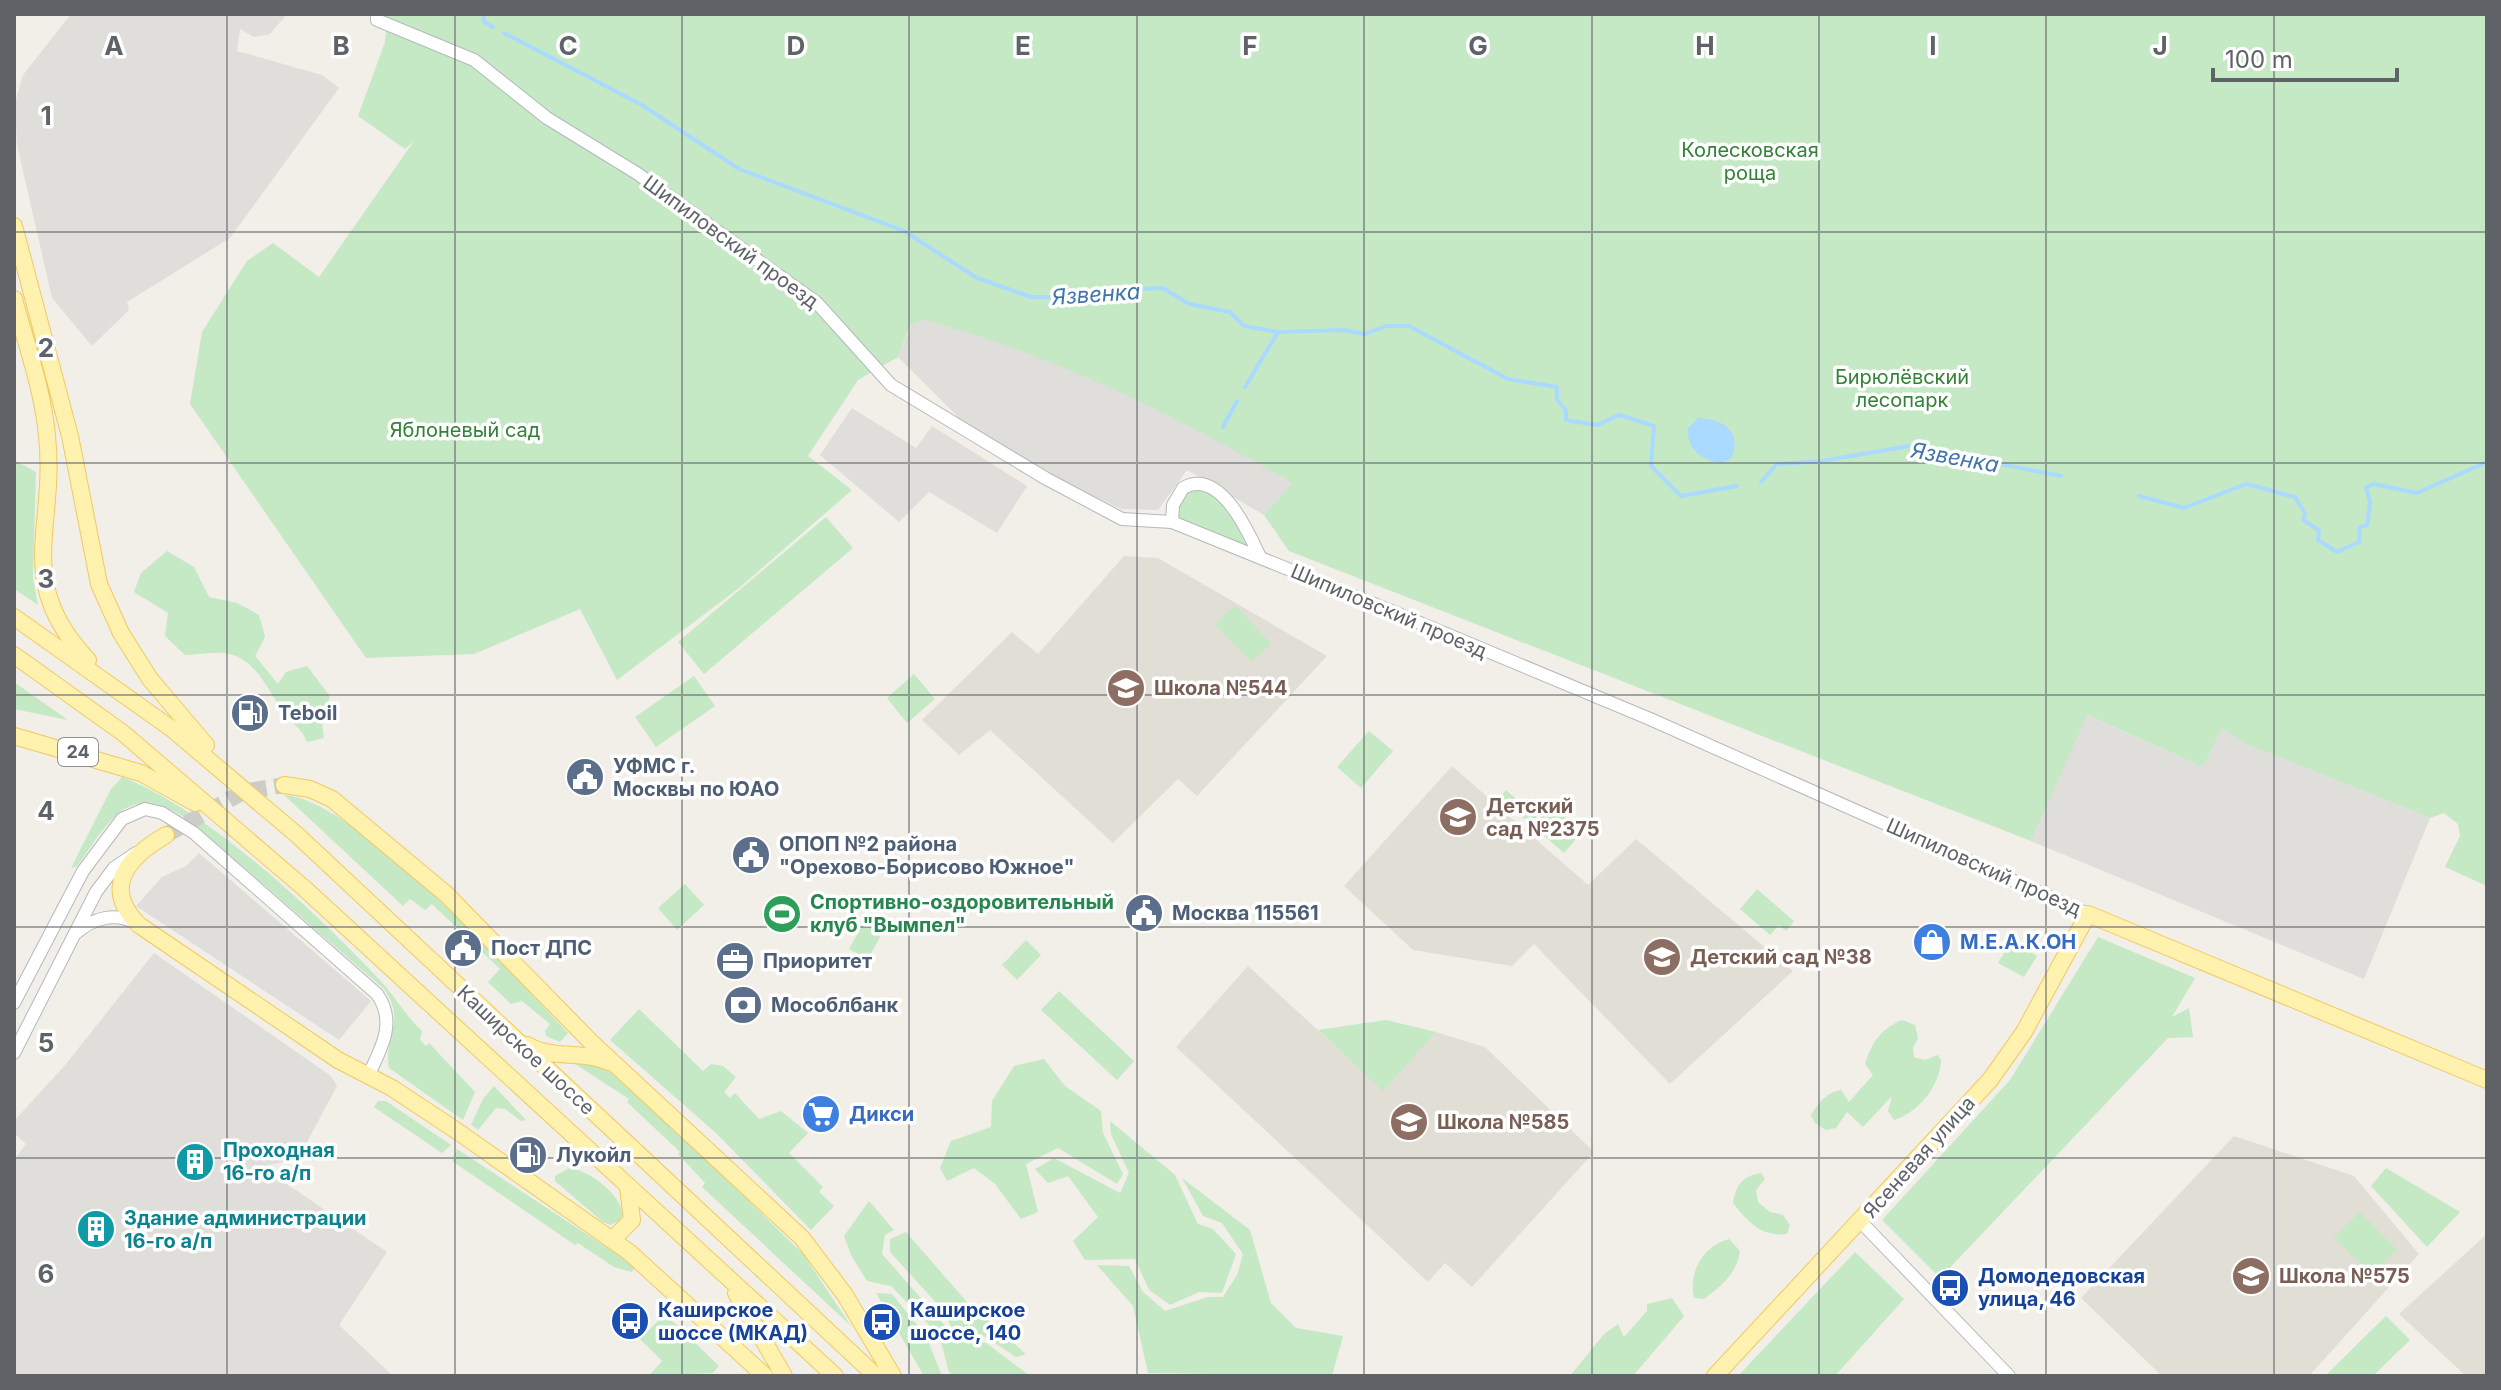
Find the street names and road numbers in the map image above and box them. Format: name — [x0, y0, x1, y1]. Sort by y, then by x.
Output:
street label: Шипиловский проезд — [639, 170, 823, 314]
street label: Шипиловский проезд — [1287, 559, 1491, 663]
road number: 24 — [58, 738, 98, 766]
street label: Шипиловский проезд — [1883, 813, 2085, 921]
street label: Каширское шоссе — [452, 980, 600, 1120]
street label: Ясеневая улица — [1858, 1091, 1980, 1223]

